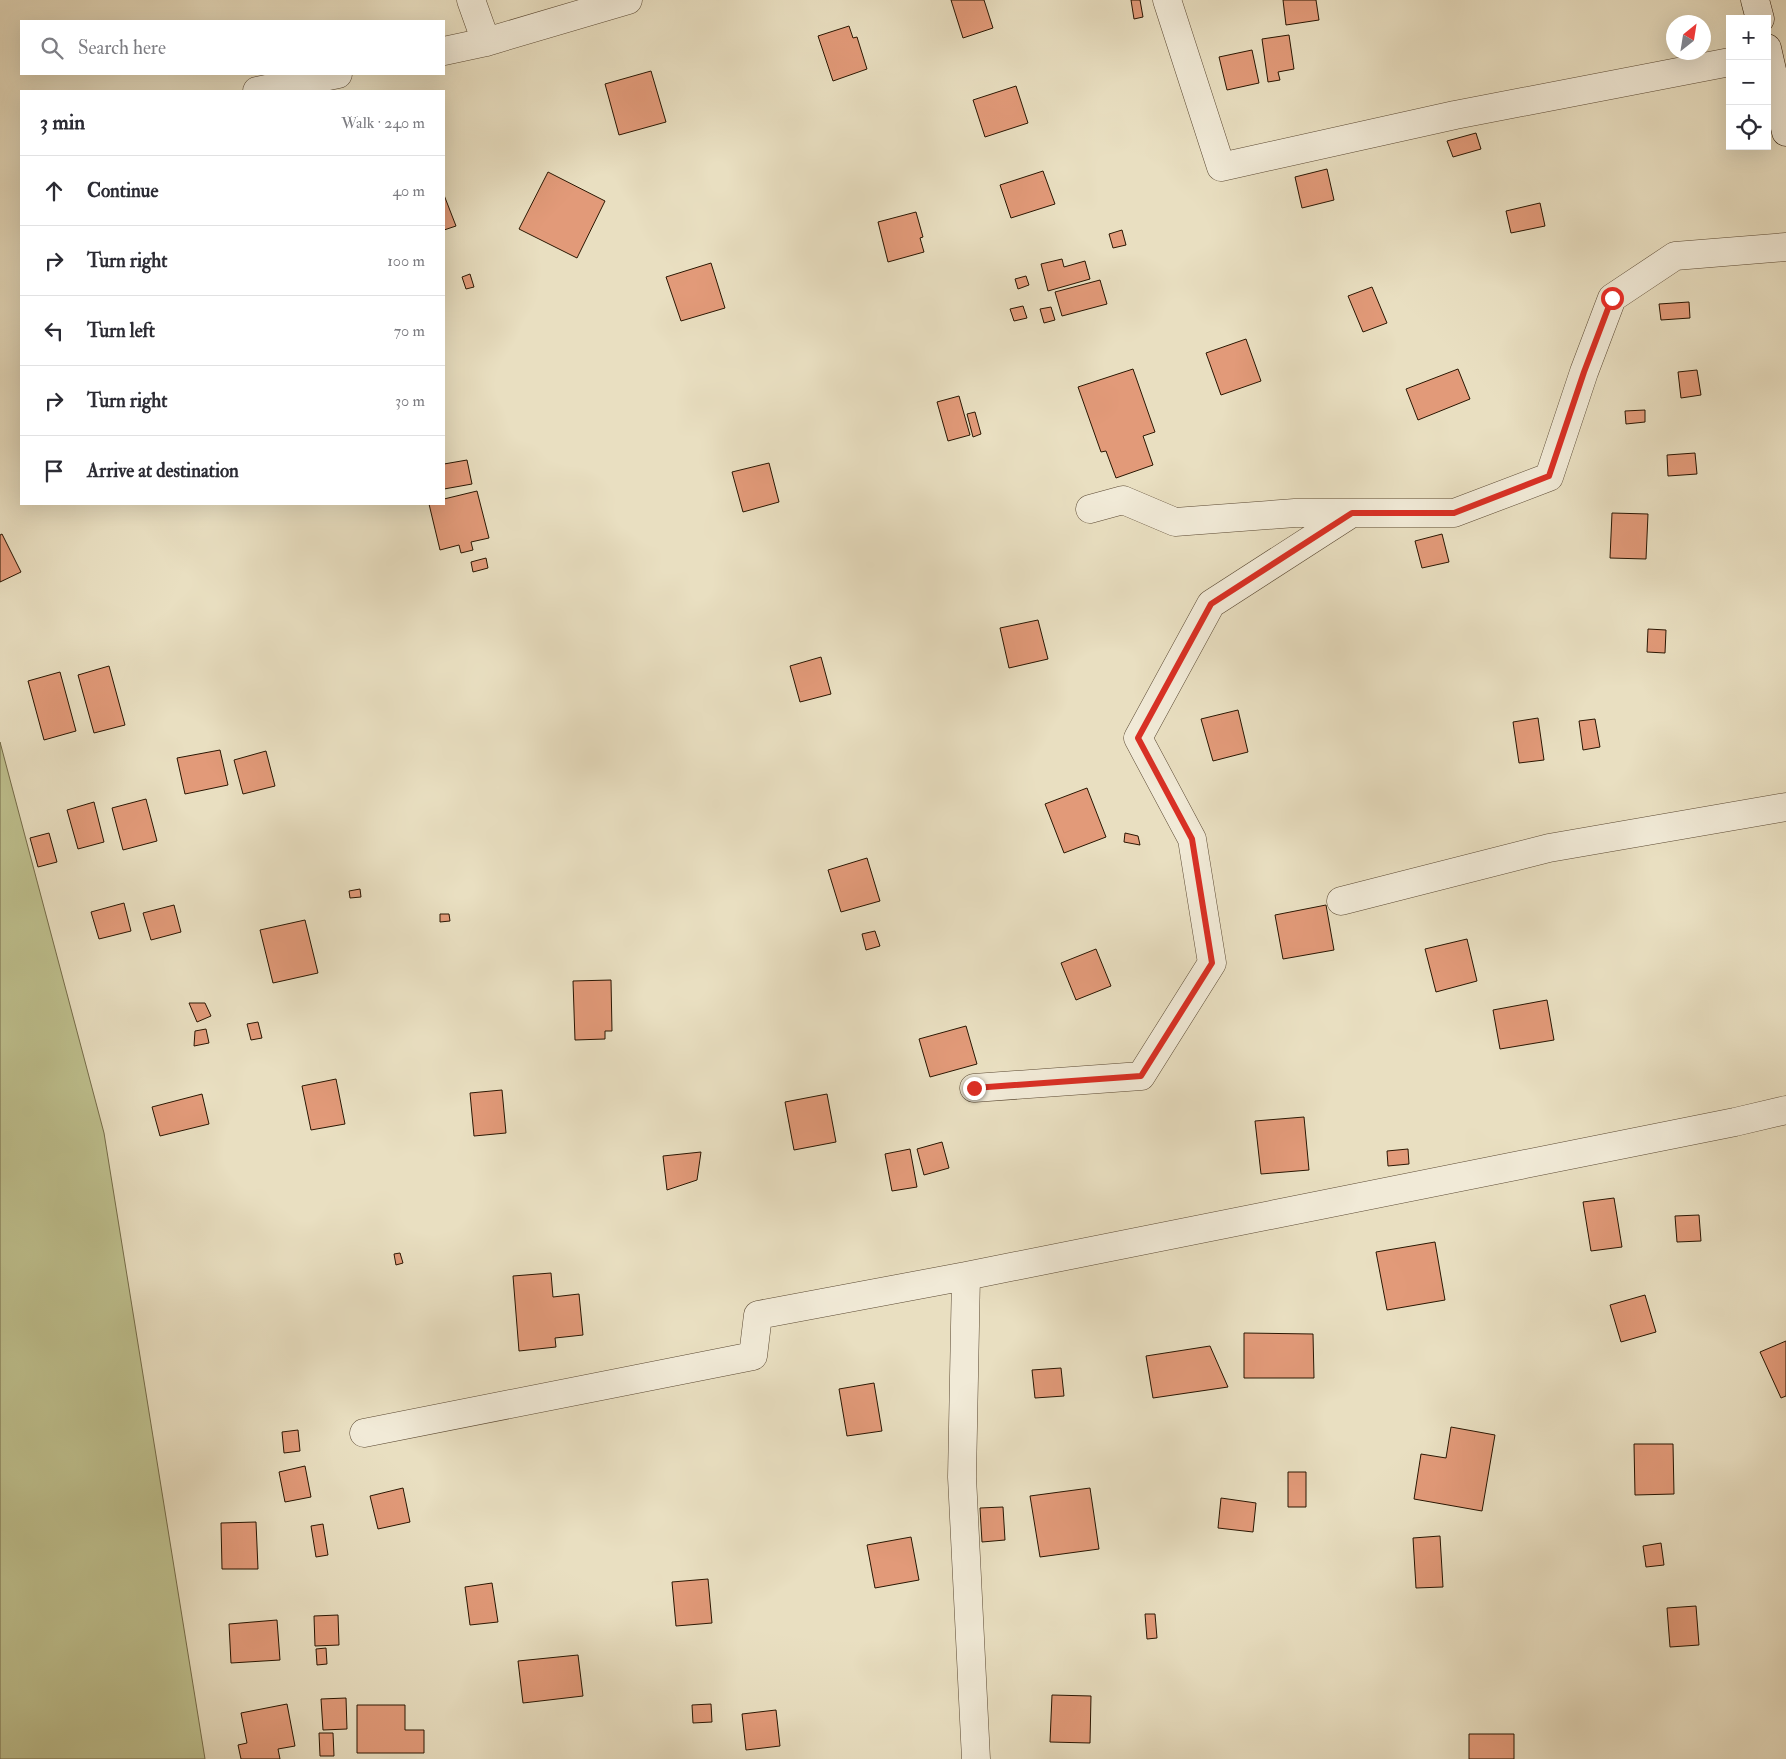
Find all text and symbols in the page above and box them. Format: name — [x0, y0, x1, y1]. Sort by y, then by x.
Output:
north arrow — [1666, 15, 1711, 60]
map controls — [1726, 15, 1771, 150]
button: + — [1726, 15, 1771, 60]
search box — [20, 20, 445, 75]
icon: search — [38, 34, 66, 62]
text: Search here — [78, 36, 166, 60]
button: − — [1726, 60, 1771, 105]
button: locate — [1726, 105, 1771, 150]
text: 3 min — [40, 109, 85, 136]
text: Walk · 240 m — [341, 113, 425, 133]
icon: ahead — [40, 177, 68, 205]
text: Continue — [87, 179, 158, 203]
text: 40 m — [392, 181, 425, 201]
icon: right — [40, 247, 68, 275]
text: Turn right — [87, 249, 167, 273]
text: 100 m — [387, 251, 425, 271]
route start — [1601, 287, 1624, 310]
icon: left — [40, 317, 68, 345]
text: Turn left — [87, 319, 155, 343]
text: 70 m — [394, 321, 425, 341]
icon: right — [40, 387, 68, 415]
text: Turn right — [87, 389, 167, 413]
text: 30 m — [395, 391, 425, 411]
icon: arrive — [40, 457, 68, 485]
text: Arrive at destination — [87, 459, 239, 483]
route end — [963, 1077, 986, 1100]

